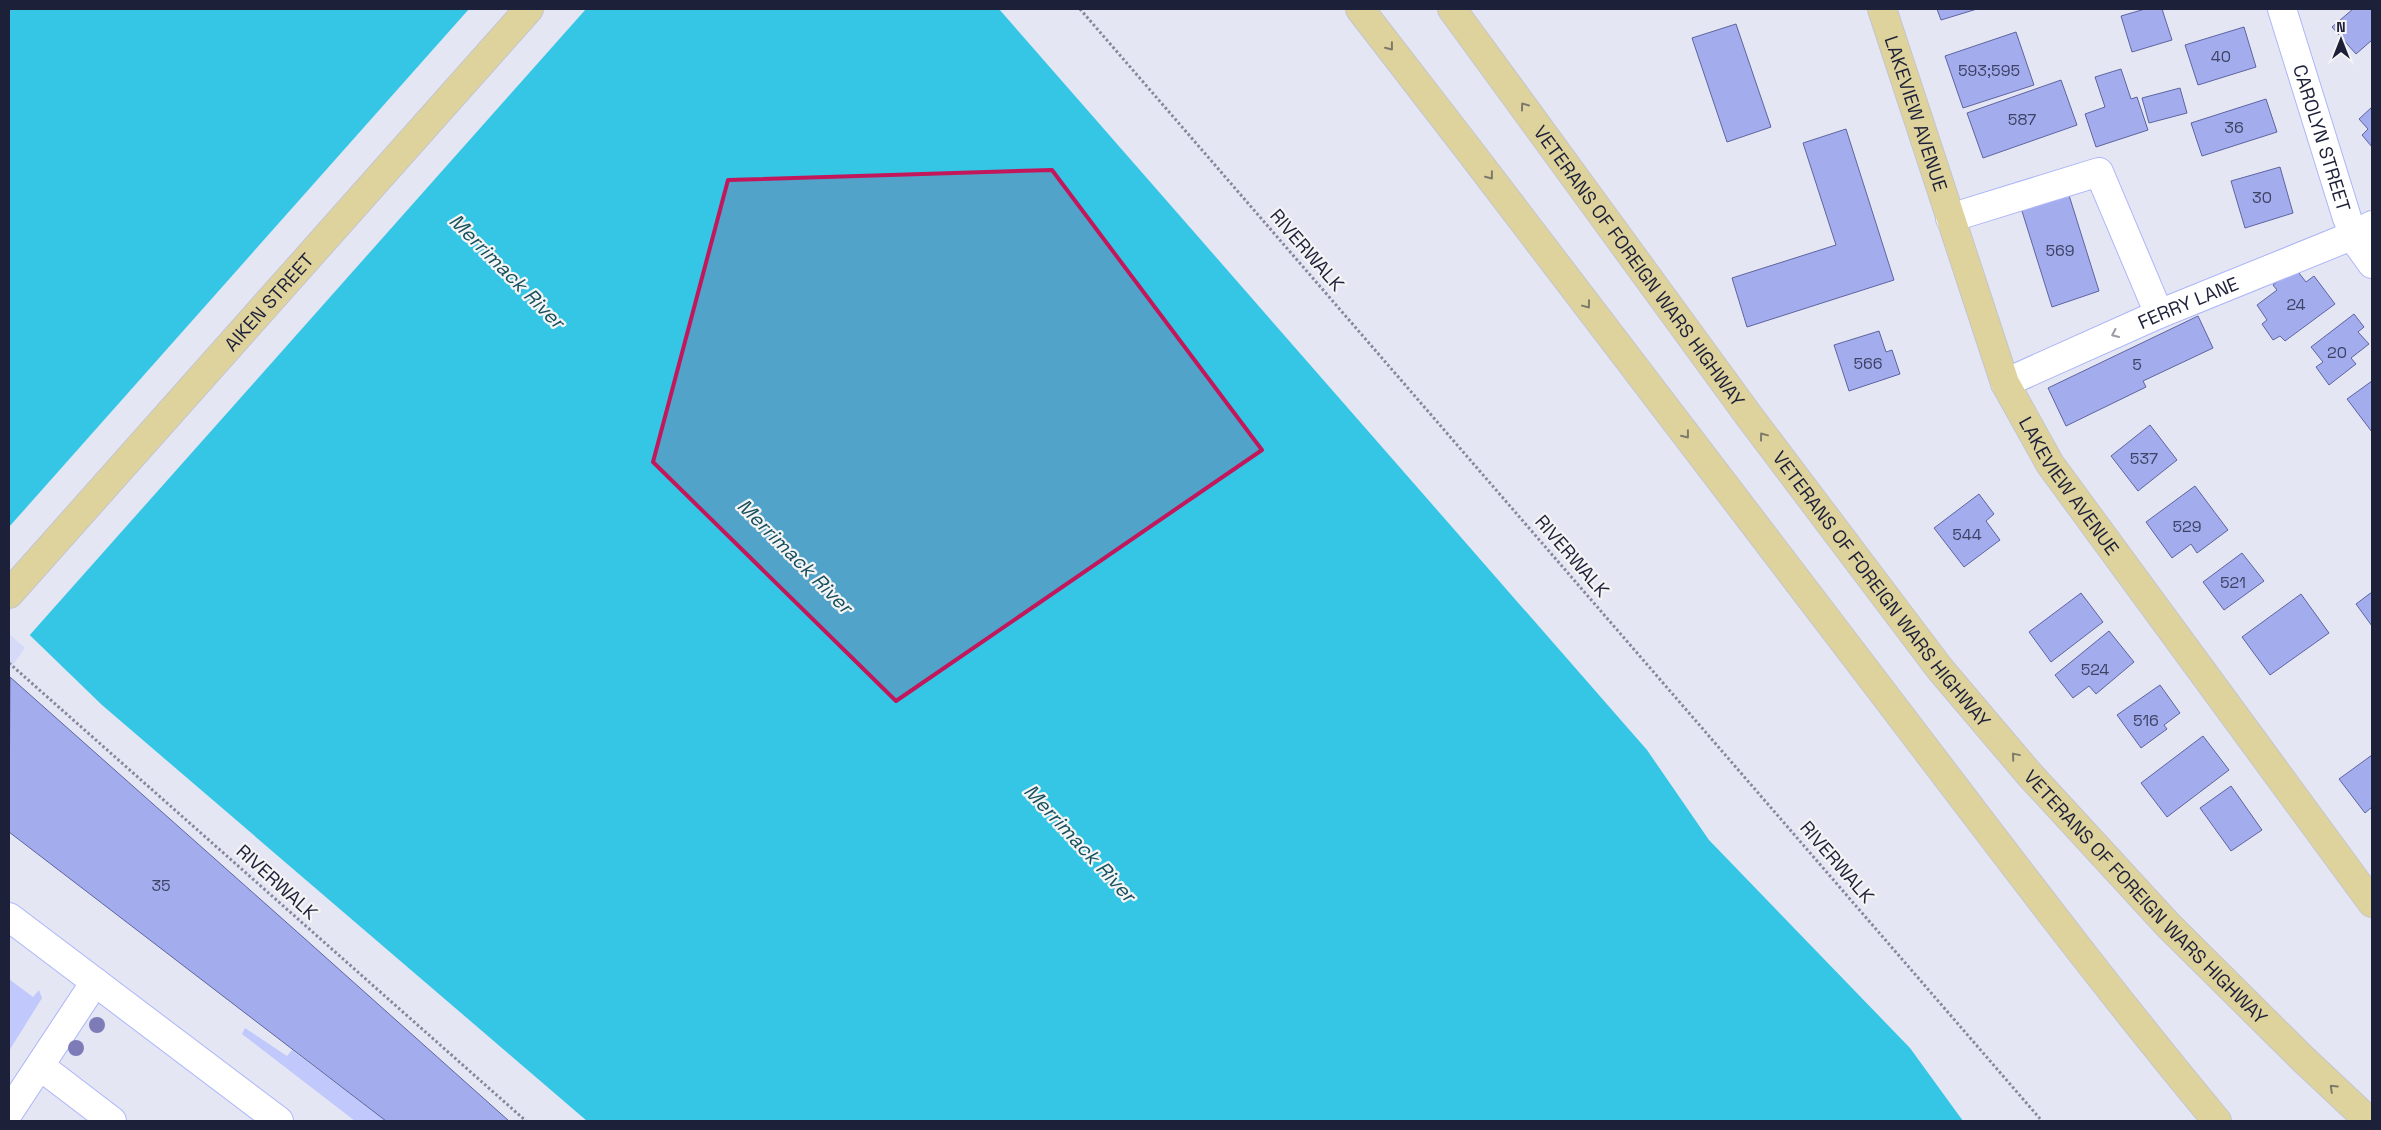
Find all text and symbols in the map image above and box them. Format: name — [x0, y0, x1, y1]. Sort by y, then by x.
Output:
north arrow — [2316, 15, 2366, 65]
text: N — [2336, 18, 2346, 36]
street label: LAKEVIEW AVENUE — [1879, 32, 1954, 195]
one-way arrow — [1384, 41, 1393, 51]
house number: 40 — [2211, 46, 2231, 67]
house number: 593;595 — [1958, 60, 2020, 81]
street label: CAROLYN STREET — [2287, 61, 2357, 215]
one-way arrow — [1521, 102, 1530, 112]
house number: 587 — [2008, 109, 2036, 130]
house number: 36 — [2224, 117, 2244, 138]
street label: VETERANS OF FOREIGN WARS HIGHWAY — [1528, 120, 1751, 412]
one-way arrow — [1484, 170, 1493, 179]
house number: 30 — [2252, 187, 2272, 208]
street label: RIVERWALK — [1264, 204, 1350, 297]
water label: Merrimack River — [444, 208, 572, 336]
house number: 569 — [2045, 240, 2075, 261]
street label: AIKEN STREET — [218, 247, 319, 356]
street label: FERRY LANE — [2134, 271, 2242, 334]
house number: 24 — [2286, 294, 2306, 315]
one-way arrow — [1582, 299, 1590, 308]
one-way arrow — [2111, 328, 2120, 338]
house number: 20 — [2327, 342, 2347, 363]
house number: 566 — [1853, 353, 1883, 374]
house number: 5 — [2132, 354, 2142, 375]
street label: LAKEVIEW AVENUE — [2014, 412, 2125, 560]
one-way arrow — [1680, 429, 1689, 439]
one-way arrow — [1761, 433, 1769, 442]
street label: VETERANS OF FOREIGN WARS HIGHWAY — [1767, 446, 1997, 733]
house number: 537 — [2130, 448, 2158, 469]
water label: Merrimack River — [732, 493, 860, 621]
street label: RIVERWALK — [1529, 510, 1615, 603]
house number: 529 — [2173, 516, 2201, 537]
house number: 544 — [1952, 524, 1982, 545]
house number: 521 — [2220, 572, 2246, 593]
house number: 524 — [2081, 659, 2109, 680]
house number: 516 — [2133, 710, 2159, 731]
one-way arrow — [2011, 753, 2020, 762]
street label: VETERANS OF FOREIGN WARS HIGHWAY — [2019, 764, 2273, 1030]
water label: Merrimack River — [1018, 778, 1143, 909]
street label: RIVERWALK — [1794, 816, 1880, 909]
street label: RIVERWALK — [231, 839, 323, 925]
house number: 35 — [151, 875, 171, 896]
one-way arrow — [2330, 1085, 2339, 1094]

